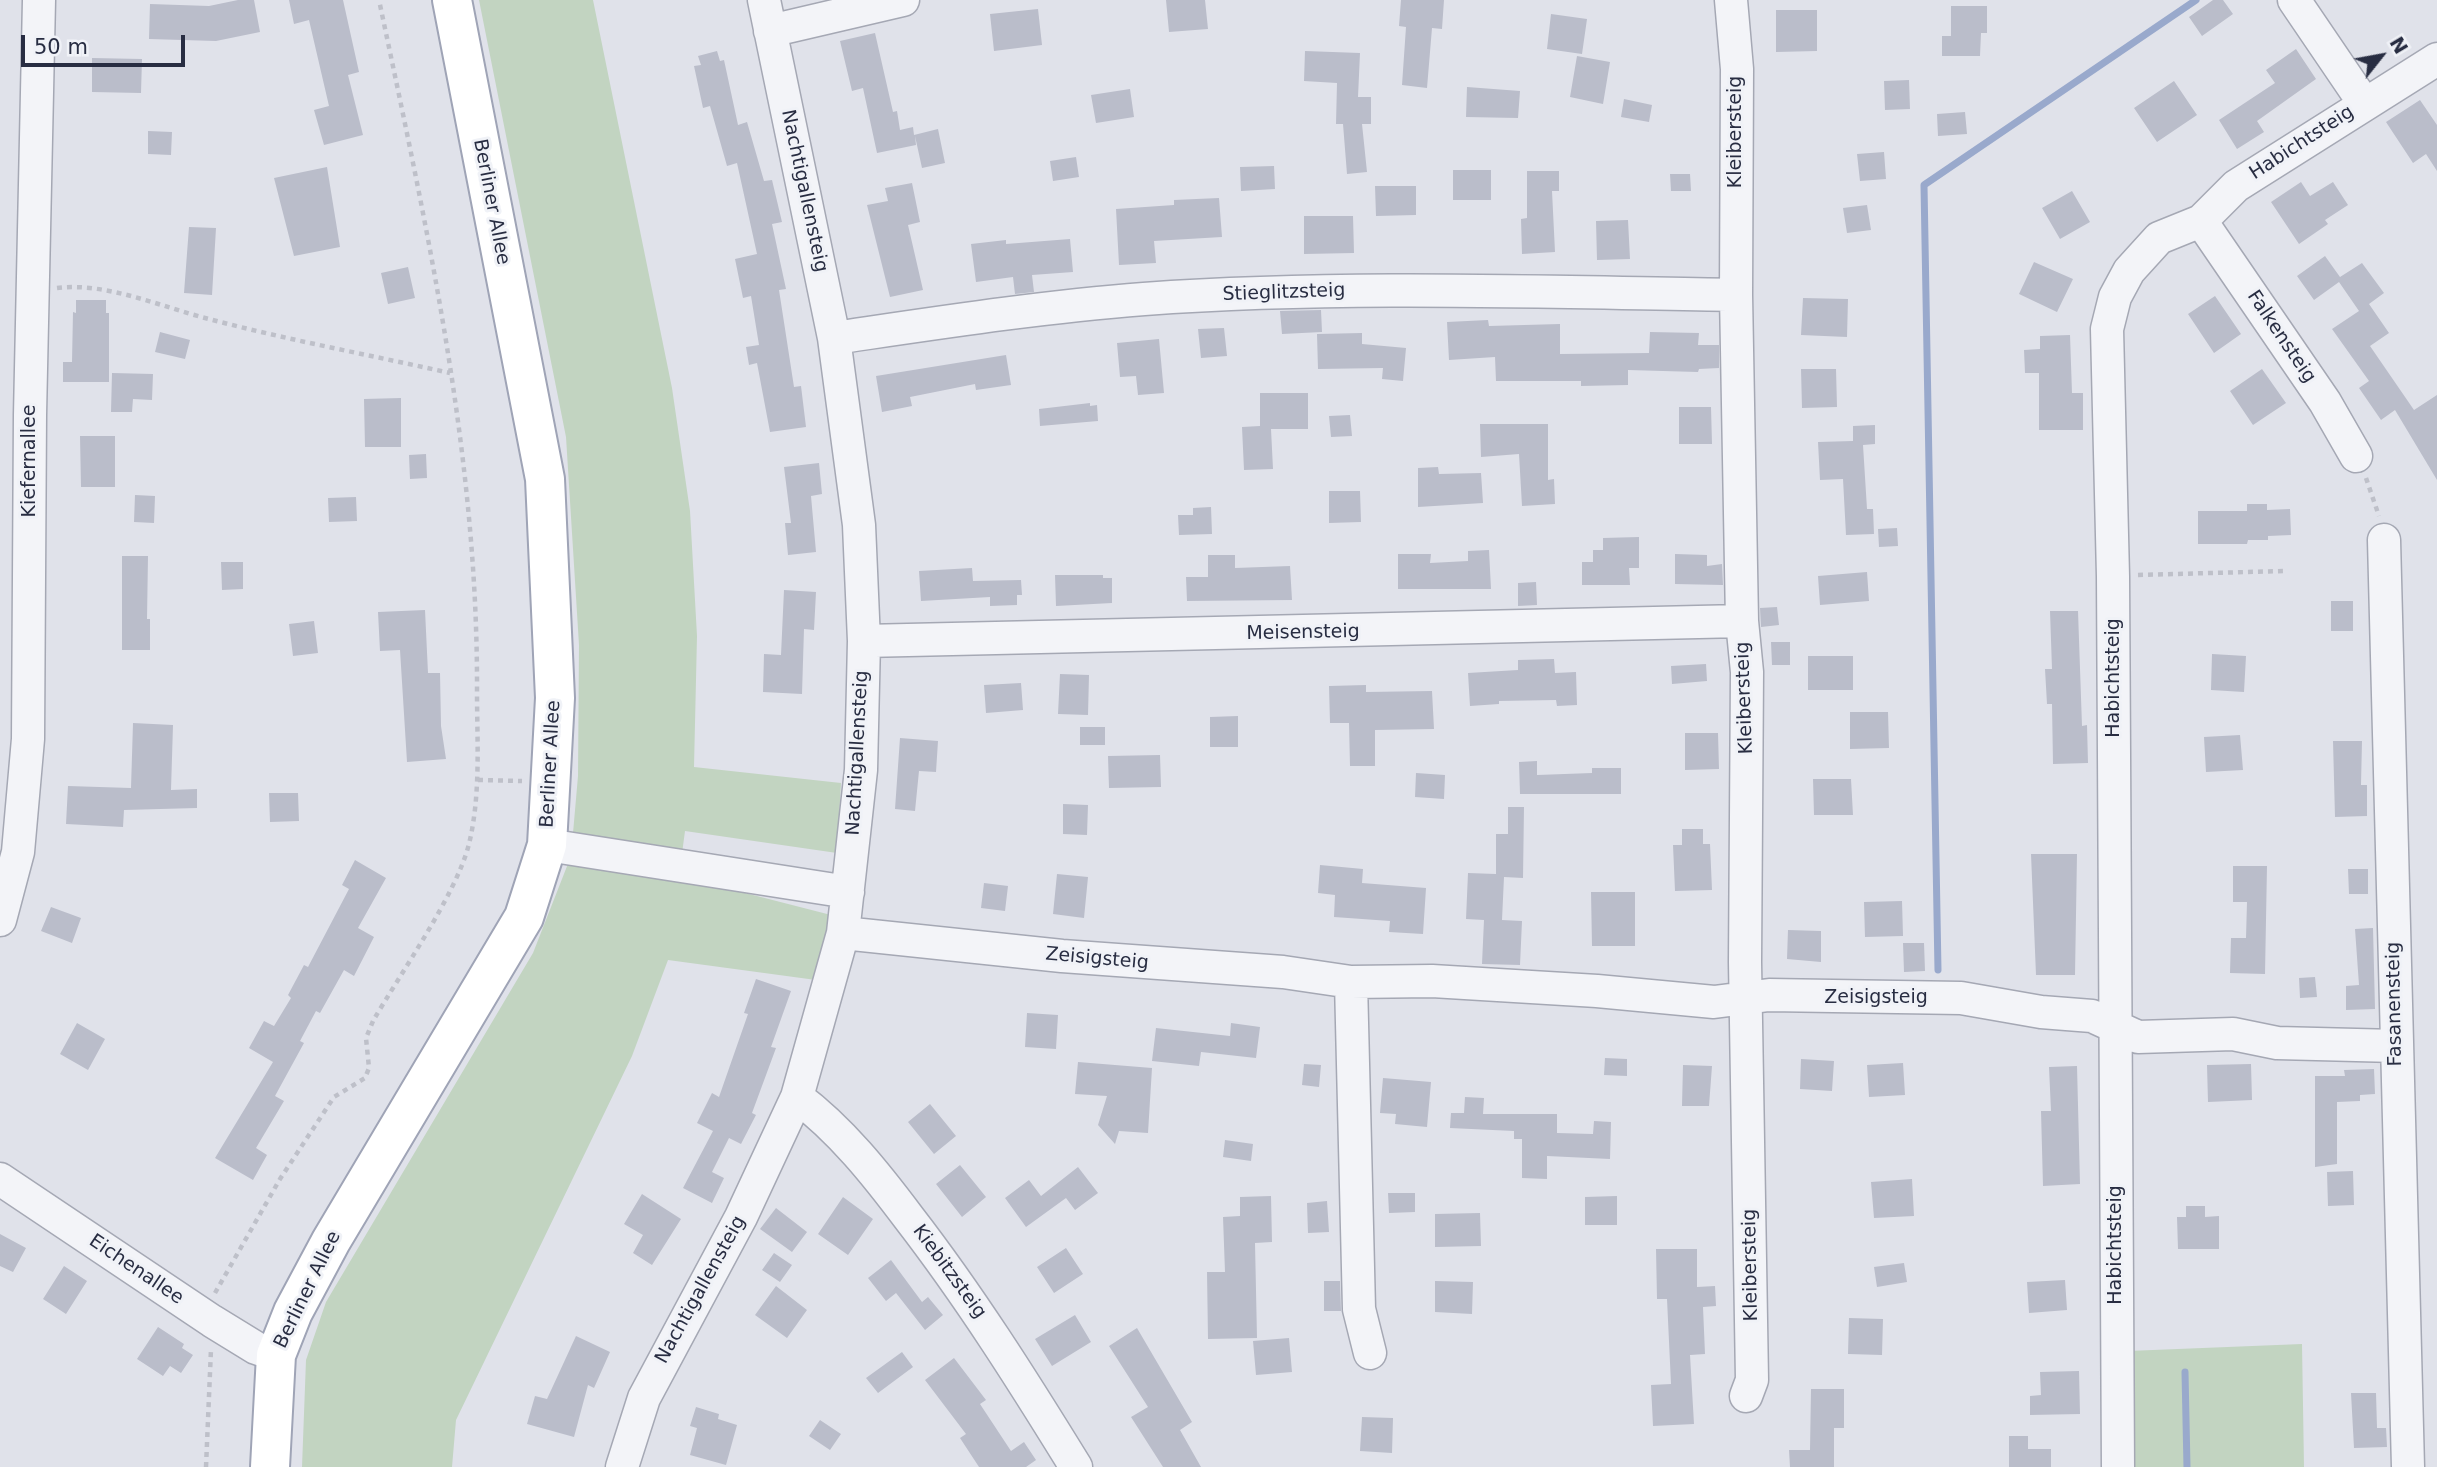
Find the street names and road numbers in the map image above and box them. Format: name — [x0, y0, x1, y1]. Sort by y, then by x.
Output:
street label: Kleibersteig — [1725, 76, 1747, 188]
street label: Habichtsteig — [2246, 101, 2358, 185]
street label: Nachtigallensteig — [776, 108, 832, 274]
street label: Berliner Allee — [468, 137, 514, 267]
street label: Stieglitzsteig — [1222, 279, 1346, 307]
street label: Falkensteig — [2242, 286, 2320, 388]
street label: Kiefernallee — [19, 405, 41, 517]
street label: Habichtsteig — [2103, 618, 2125, 738]
street label: Meisensteig — [1246, 621, 1360, 645]
street label: Kleibersteig — [1732, 641, 1758, 755]
street label: Nachtigallensteig — [842, 670, 874, 836]
street label: Berliner Allee — [536, 700, 566, 828]
street label: Fasanensteig — [2383, 942, 2407, 1066]
street label: Zeisigsteig — [1044, 943, 1150, 975]
street label: Zeisigsteig — [1824, 987, 1928, 1009]
street label: Habichtsteig — [2105, 1185, 2127, 1305]
street label: Kleibersteig — [1739, 1208, 1763, 1322]
street label: Nachtigallensteig — [651, 1212, 751, 1368]
street label: Kiebitzsteig — [907, 1221, 991, 1323]
street label: Berliner Allee — [270, 1228, 346, 1352]
street label: Eichenallee — [84, 1230, 188, 1310]

